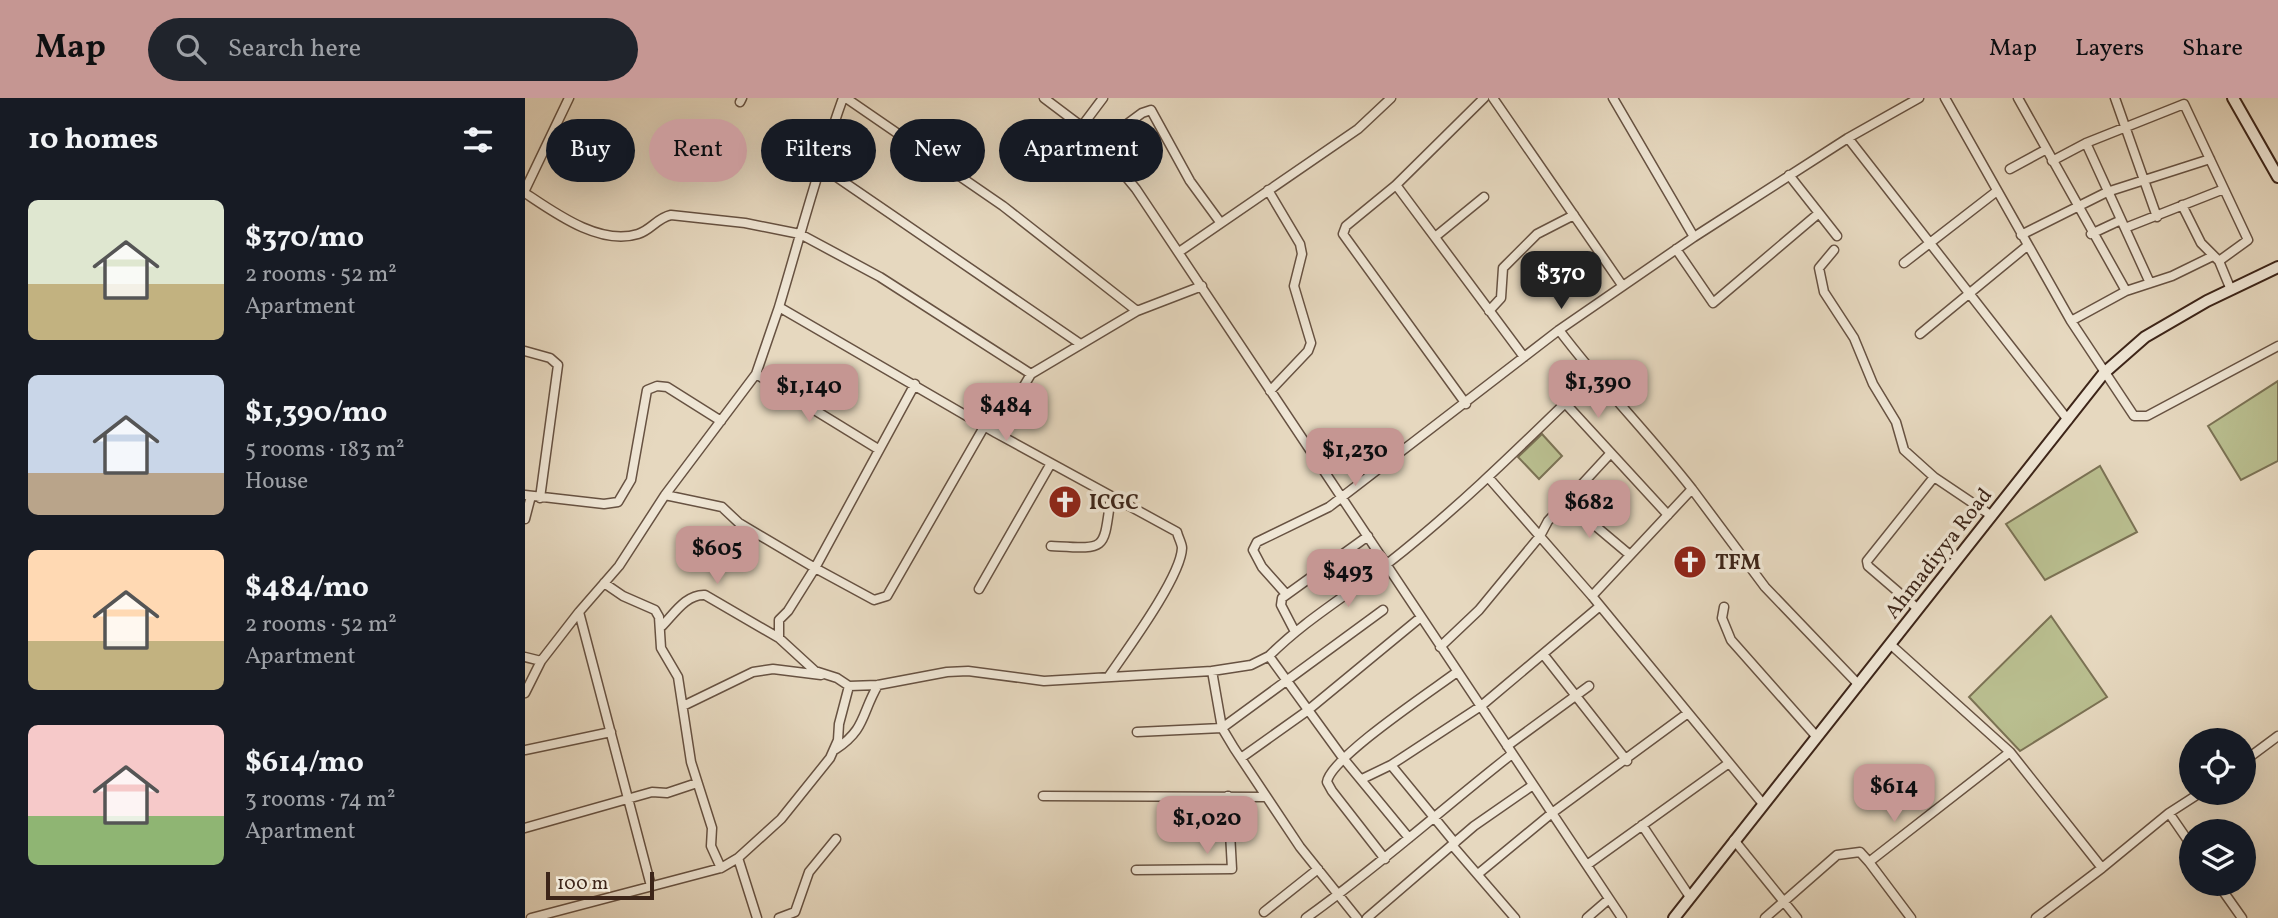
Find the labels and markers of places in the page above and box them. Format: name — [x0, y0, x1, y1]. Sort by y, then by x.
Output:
pin: $370 — [1520, 252, 1602, 311]
pin: $1,390 — [1541, 360, 1655, 420]
pin: $1,140 — [752, 364, 866, 424]
pin: $484 — [965, 384, 1047, 443]
pin: $1,230 — [1298, 428, 1412, 488]
pin: $682 — [1548, 480, 1630, 540]
church icon: ICGC — [1046, 483, 1084, 521]
place label: ICGC — [1089, 489, 1139, 518]
pin: $605 — [676, 526, 758, 586]
church icon: TFM — [1671, 543, 1709, 581]
place label: TFM — [1715, 549, 1761, 578]
pin: $493 — [1307, 550, 1389, 609]
pin: $614 — [1853, 764, 1935, 824]
pin: $1,020 — [1150, 796, 1264, 856]

